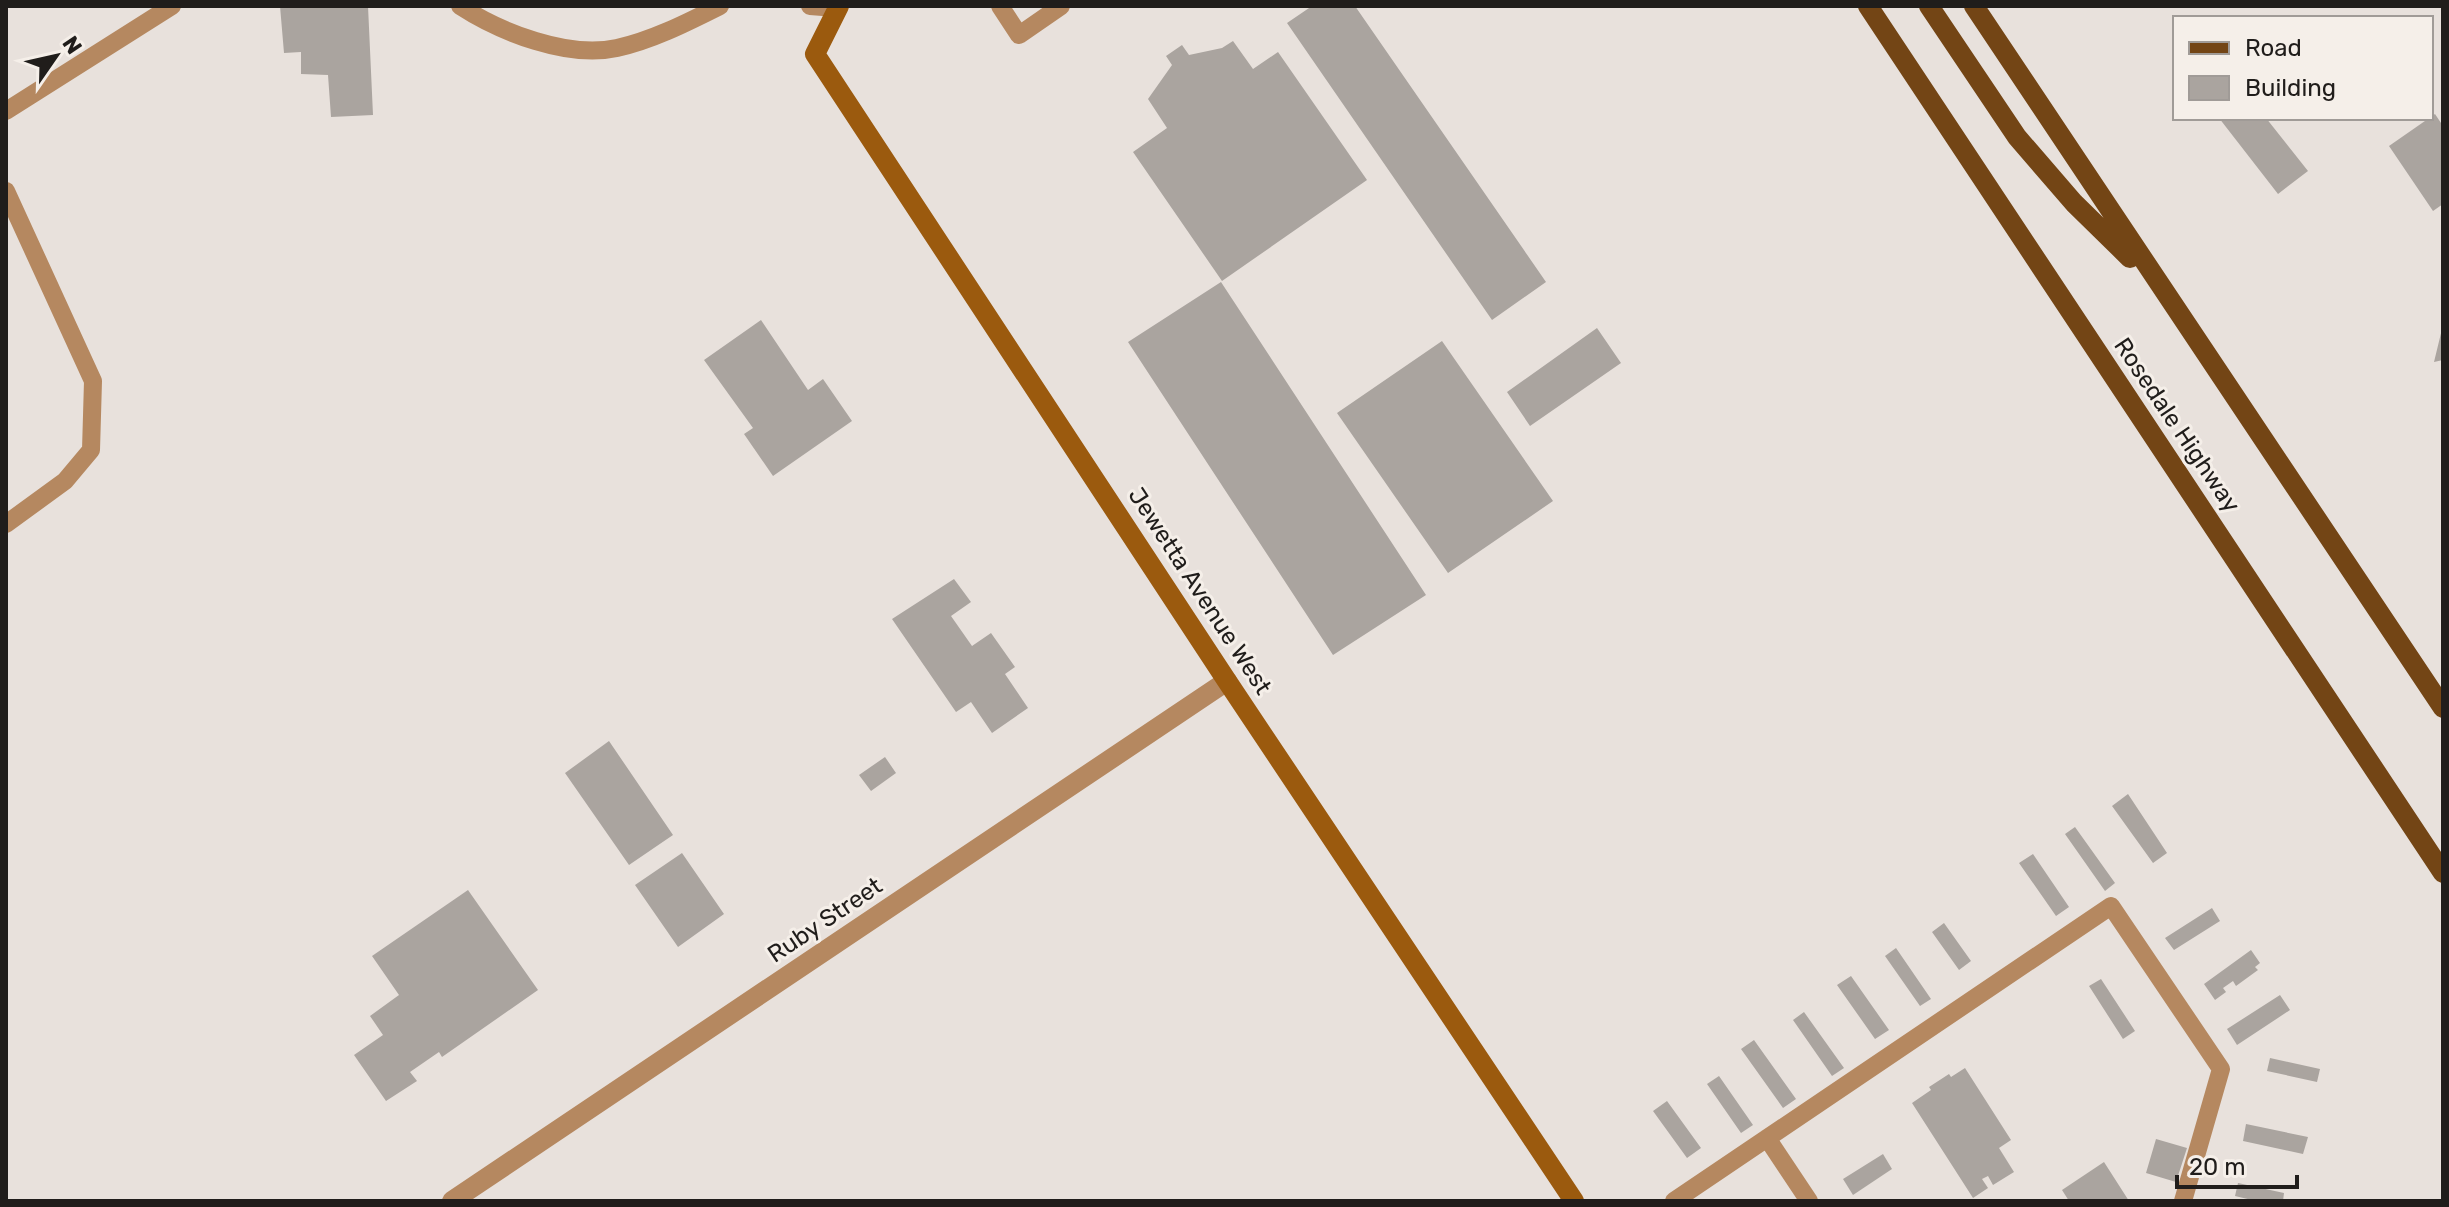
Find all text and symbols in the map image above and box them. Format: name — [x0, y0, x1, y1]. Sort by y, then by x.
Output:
north arrow — [16, 16, 96, 96]
legend — [2173, 16, 2433, 120]
text: N — [57, 31, 88, 59]
text: Road — [2245, 34, 2302, 62]
text: Building — [2245, 74, 2336, 102]
street label: Rosedale Highway — [2108, 332, 2246, 518]
street label: Jewetta Avenue West — [1123, 482, 1277, 700]
street label: Ruby Street — [763, 872, 887, 968]
scale bar — [2177, 1139, 2297, 1189]
text: 20 m — [2189, 1153, 2246, 1181]

